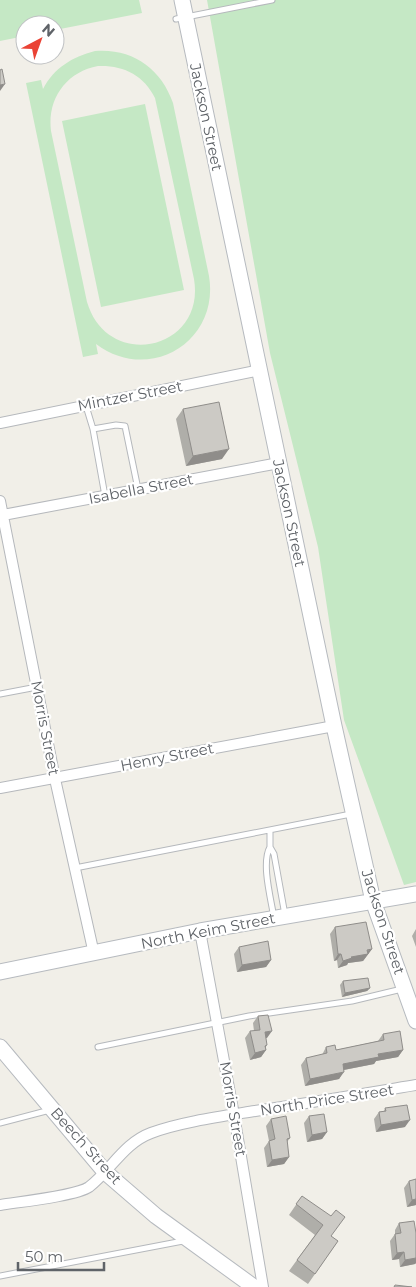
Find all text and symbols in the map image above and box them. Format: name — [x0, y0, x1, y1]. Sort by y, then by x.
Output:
north arrow — [15, 15, 65, 65]
text: N — [38, 20, 59, 41]
street label: Jackson Street — [186, 60, 227, 172]
street label: Mintzer Street — [76, 376, 184, 415]
street label: Jackson Street — [269, 456, 310, 568]
street label: Isabella Street — [87, 469, 195, 508]
street label: Morris Street — [27, 679, 64, 777]
street label: Henry Street — [119, 738, 215, 775]
street label: Jackson Street — [357, 866, 409, 977]
street label: North Keim Street — [139, 908, 277, 953]
street label: Morris Street — [216, 1060, 251, 1158]
street label: North Price Street — [259, 1080, 395, 1119]
street label: Beech Street — [47, 1103, 126, 1188]
scale bar — [18, 1240, 104, 1272]
text: 50 m — [25, 1247, 63, 1266]

